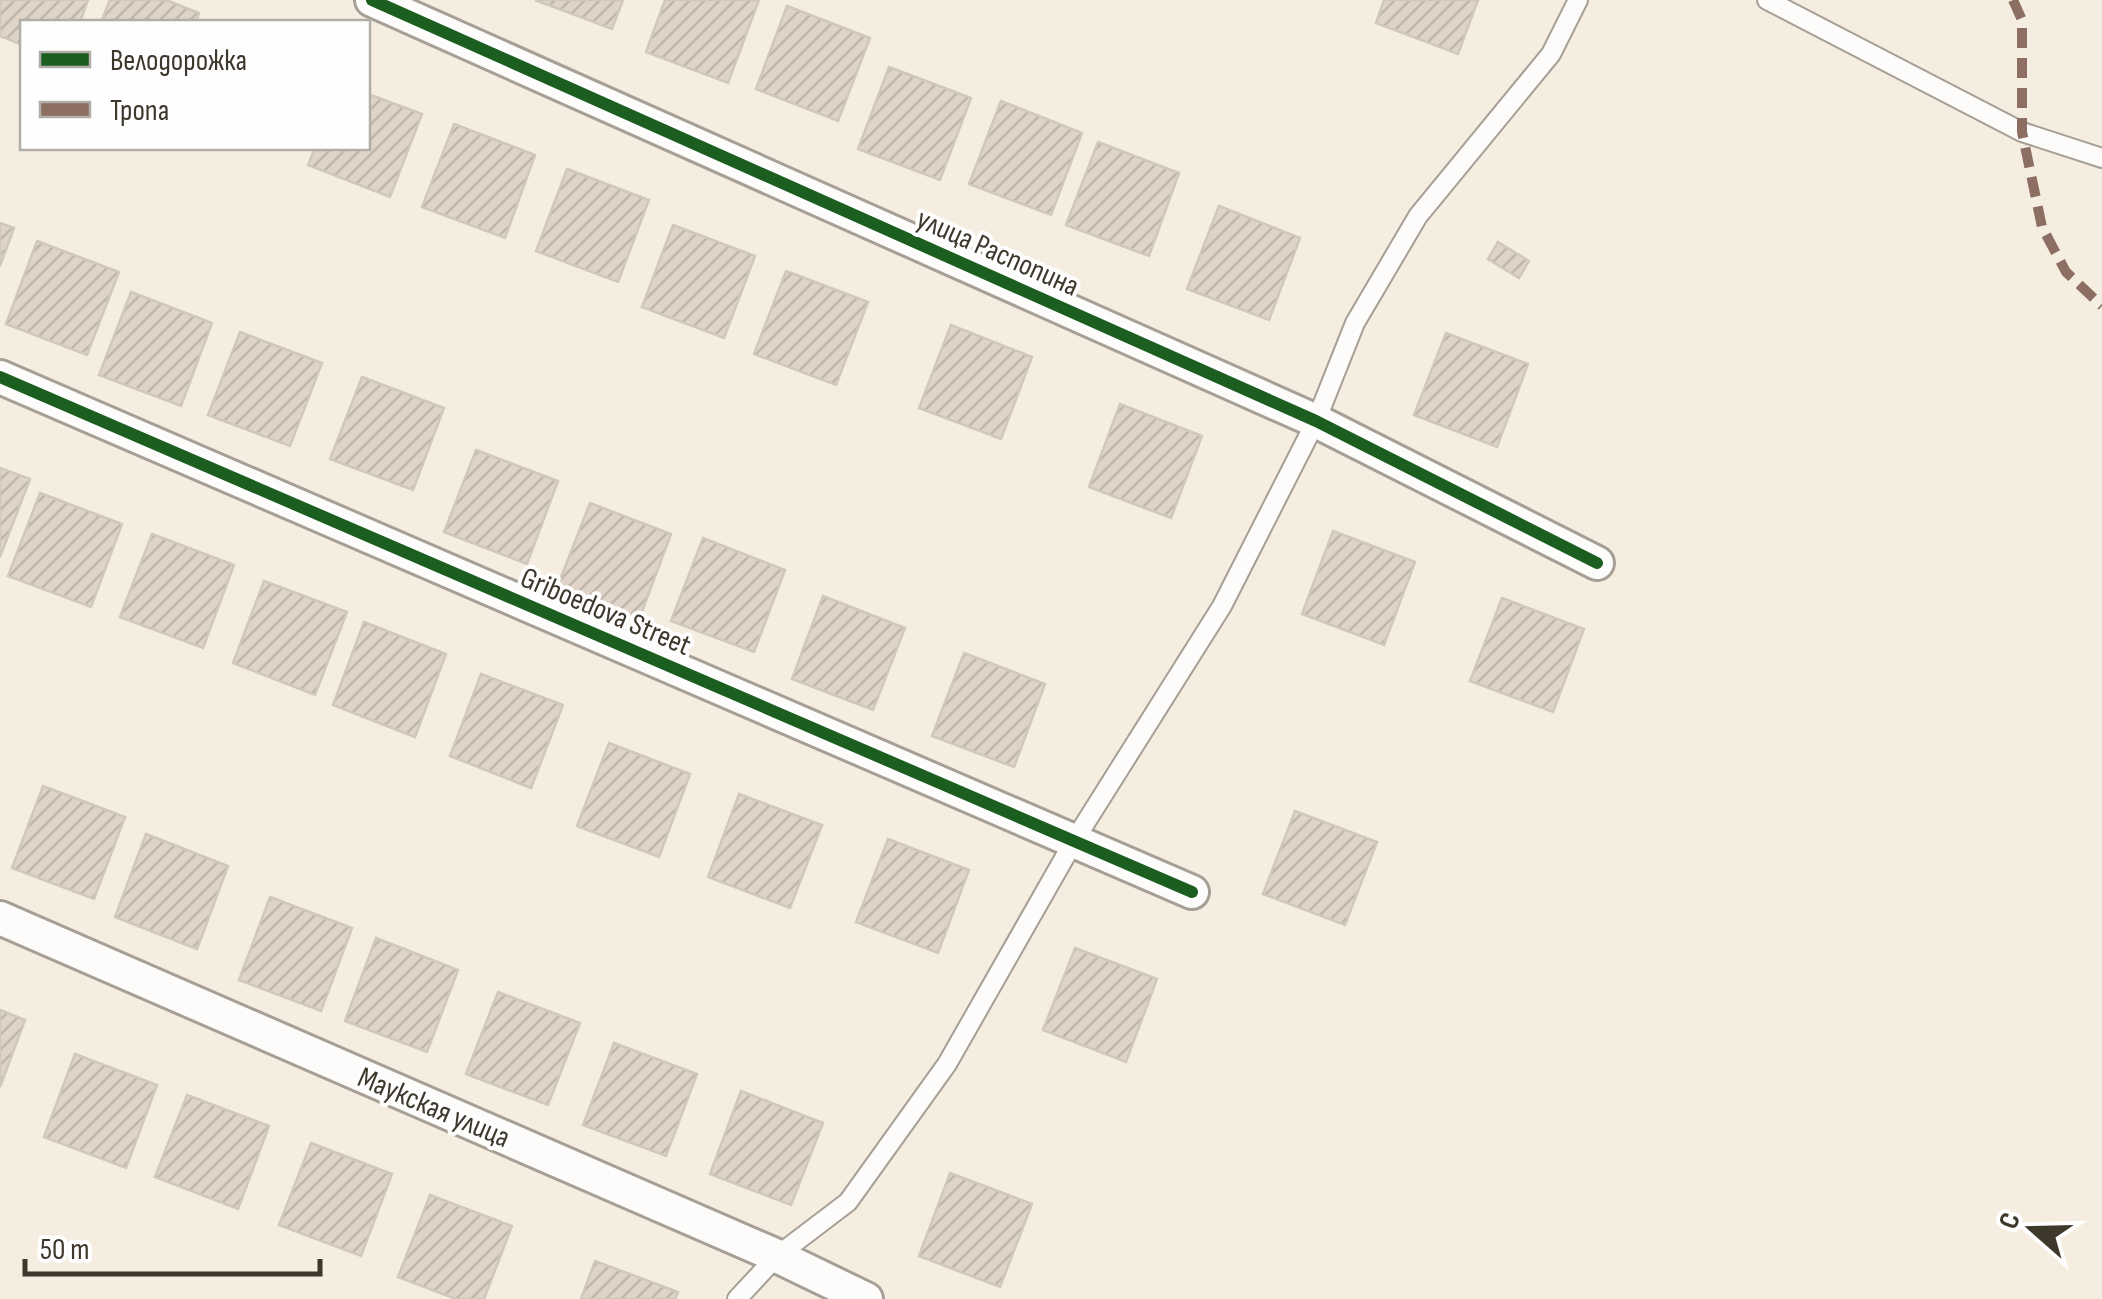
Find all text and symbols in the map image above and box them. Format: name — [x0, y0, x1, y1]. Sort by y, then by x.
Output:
legend — [20, 20, 370, 150]
text: Велодорожка — [110, 43, 247, 79]
text: Тропа — [110, 93, 169, 129]
street label: улица Распопина — [911, 201, 1084, 305]
street label: Griboedova Street — [515, 560, 696, 664]
street label: Маукская улица — [352, 1060, 515, 1156]
north arrow — [1982, 1179, 2082, 1279]
text: С — [1992, 1209, 2028, 1233]
scale bar — [25, 1214, 320, 1276]
text: 50 m — [40, 1232, 89, 1268]

